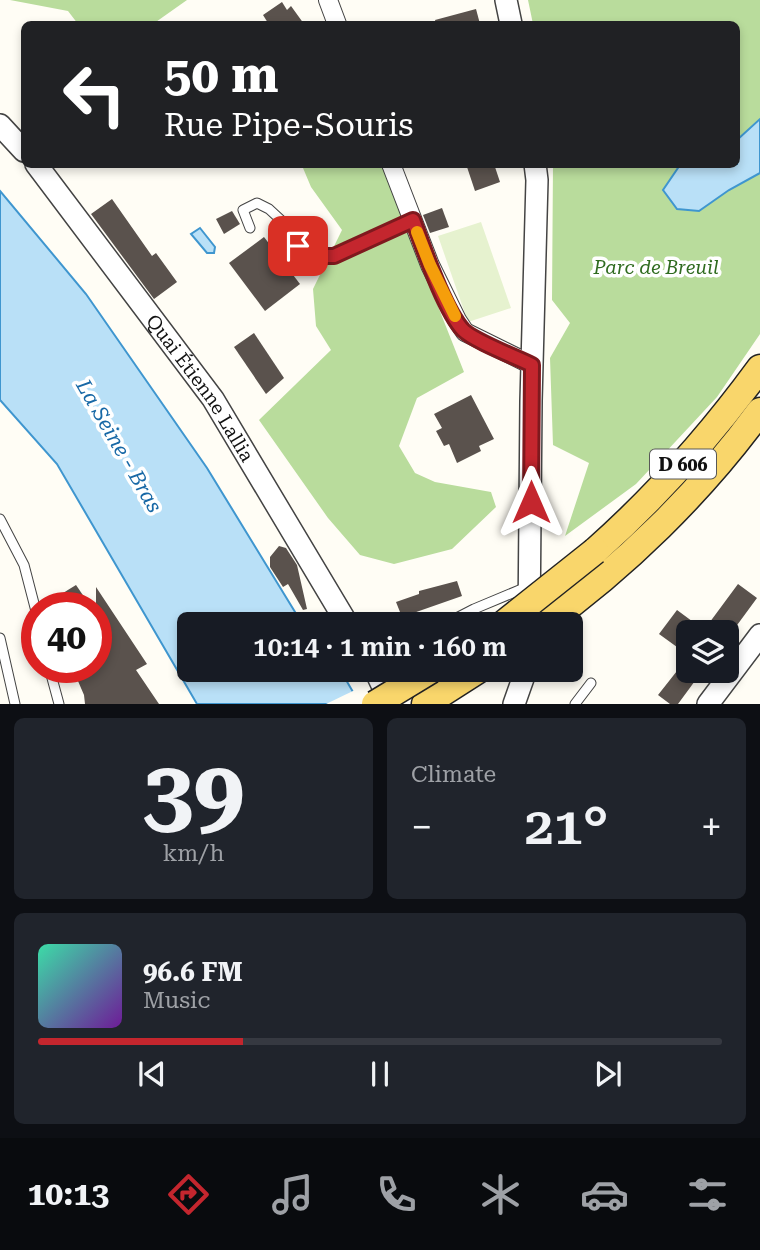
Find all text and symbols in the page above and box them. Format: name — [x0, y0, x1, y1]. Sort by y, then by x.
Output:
text: 50 m — [164, 47, 279, 104]
icon: left — [49, 49, 140, 140]
text: Rue Pipe-Souris — [164, 106, 413, 144]
pin — [268, 216, 328, 276]
icon: arrive — [279, 227, 317, 265]
park label: Parc de Breuil — [592, 256, 719, 279]
street label: Quai Étienne Lallia — [142, 310, 260, 466]
water label: La Seine - Bras — [71, 374, 167, 517]
road number: D 606 — [650, 450, 716, 478]
position arrow — [494, 465, 568, 539]
speed limit sign: 40 — [21, 592, 112, 683]
map controls — [676, 620, 739, 683]
button: layers — [676, 620, 739, 683]
text: 10:14 · 1 min · 160 m — [253, 632, 507, 662]
text: 39 — [143, 741, 244, 847]
text: Climate — [411, 761, 496, 788]
text: 21° — [525, 796, 608, 857]
text: − — [411, 805, 432, 849]
text: + — [701, 805, 722, 849]
text: km/h — [163, 840, 224, 867]
text: 96.6 FM — [143, 957, 243, 987]
text: Music — [143, 987, 210, 1014]
icon: previous — [133, 1055, 171, 1093]
icon: pause — [361, 1055, 399, 1093]
icon: next — [589, 1055, 627, 1093]
icon: directions — [164, 1170, 213, 1219]
icon: music — [268, 1170, 317, 1219]
icon: phone — [372, 1170, 421, 1219]
icon: climate — [476, 1170, 525, 1219]
icon: car — [580, 1170, 629, 1219]
icon: filters — [683, 1170, 732, 1219]
text: 10:13 — [27, 1175, 109, 1213]

